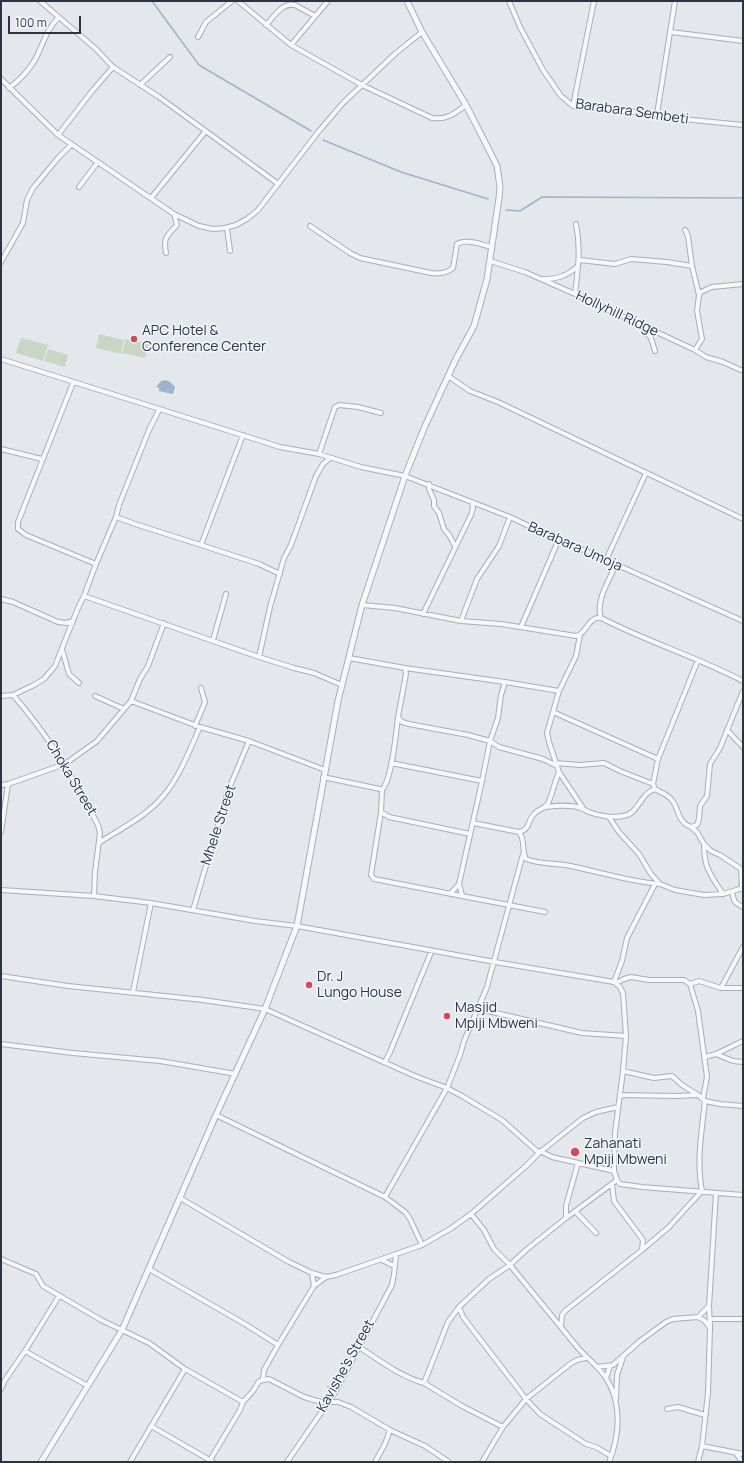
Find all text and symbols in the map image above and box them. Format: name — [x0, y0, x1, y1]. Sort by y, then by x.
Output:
scale bar — [10, 8, 83, 34]
text: 100 m — [15, 14, 47, 31]
street label: Barabara Sembeti — [574, 96, 690, 128]
street label: Hollyhill Ridge — [573, 287, 661, 341]
place label: APC Hotel & Conference Center — [142, 323, 266, 356]
marker: APC Hotel & Conference Center — [129, 334, 139, 344]
street label: Barabara Umoja — [525, 519, 625, 575]
street label: Choka Street — [42, 737, 100, 819]
street label: Mhele Street — [198, 783, 240, 867]
place label: Dr. J Lungo House — [317, 969, 402, 1002]
marker: Dr. J Lungo House — [304, 980, 314, 990]
place label: Masjid Mpiji Mbweni — [455, 1000, 538, 1032]
marker: Masjid Mpiji Mbweni — [442, 1011, 452, 1021]
place label: Zahanati Mpiji Mbweni — [584, 1136, 667, 1168]
marker: Zahanati Mpiji Mbweni — [569, 1146, 581, 1158]
street label: Kavishe’s Street — [314, 1317, 378, 1415]

